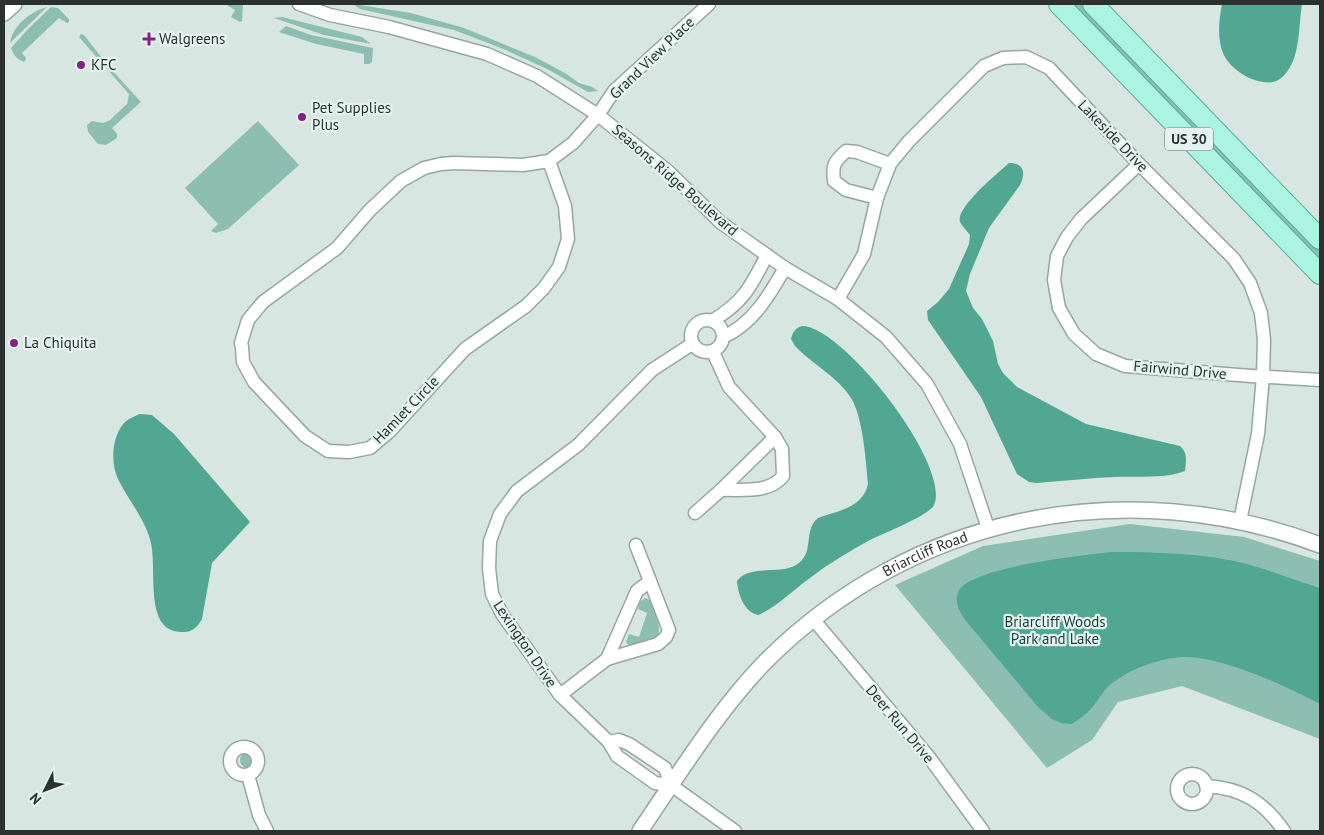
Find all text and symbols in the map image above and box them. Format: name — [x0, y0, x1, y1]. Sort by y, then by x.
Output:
street label: Grand View Place — [605, 12, 698, 103]
place label: Walgreens — [159, 29, 225, 48]
marker: Walgreens — [143, 33, 155, 45]
place label: KFC — [91, 55, 116, 74]
marker: KFC — [75, 59, 87, 71]
street label: Lakeside Drive — [1074, 96, 1153, 176]
place label: Pet Supplies Plus — [312, 98, 391, 134]
marker: Pet Supplies Plus — [296, 111, 308, 123]
street label: Seasons Ridge Boulevard — [608, 120, 742, 240]
road number: US 30 — [1165, 128, 1213, 150]
place label: La Chiquita — [24, 333, 96, 352]
marker: La Chiquita — [8, 337, 20, 349]
street label: Fairwind Drive — [1133, 356, 1227, 383]
street label: Hamlet Circle — [369, 372, 443, 448]
street label: Briarcliff Road — [879, 527, 970, 581]
street label: Lexington Drive — [489, 597, 562, 691]
park label: Briarcliff Woods Park and Lake — [1004, 612, 1106, 648]
street label: Deer Run Drive — [862, 681, 939, 767]
north arrow — [20, 765, 70, 815]
text: N — [26, 789, 45, 808]

